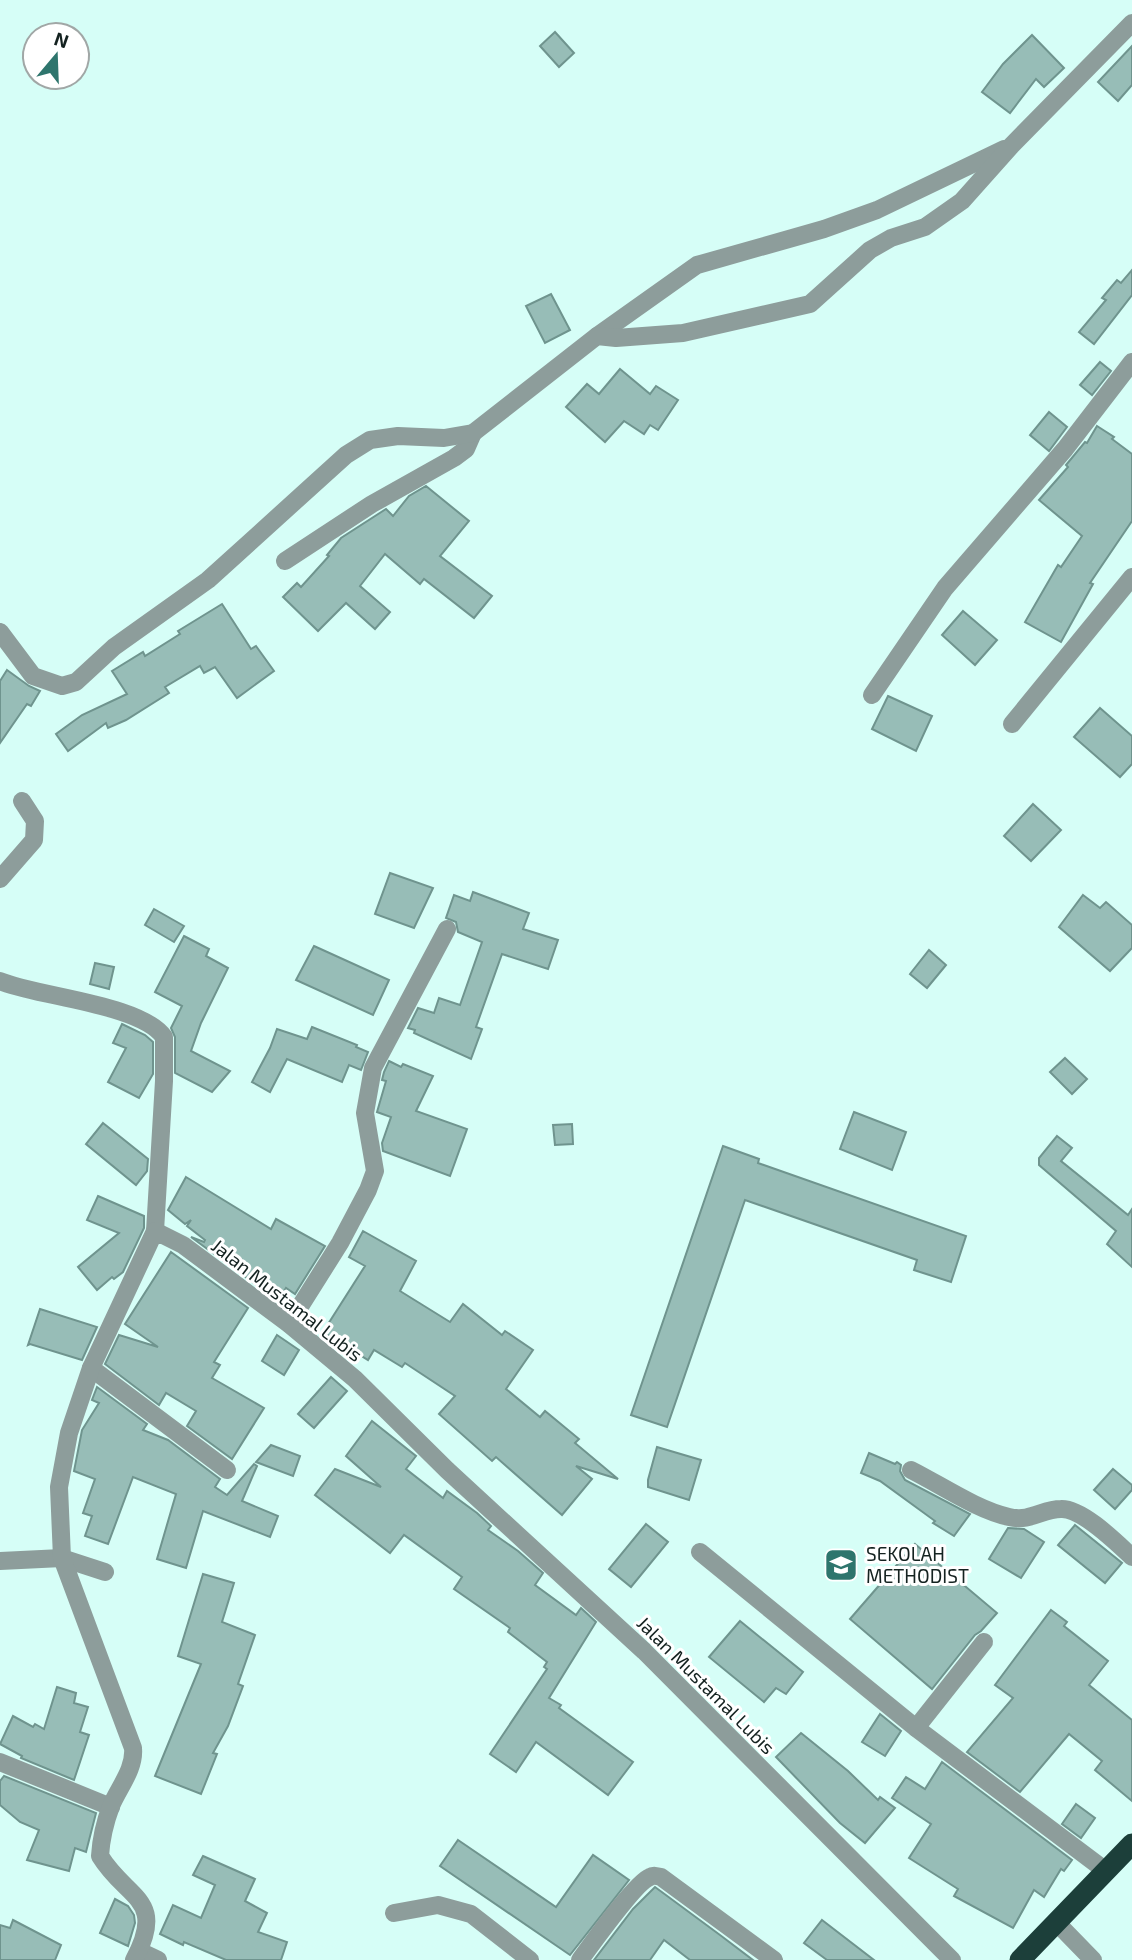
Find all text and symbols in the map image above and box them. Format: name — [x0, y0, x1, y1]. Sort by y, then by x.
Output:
north arrow — [21, 21, 91, 91]
text: N — [51, 26, 72, 53]
street label: Jalan Mustamal Lubis — [207, 1233, 367, 1366]
place label: SEKOLAH METHODIST — [866, 1542, 969, 1587]
school or university icon: SEKOLAH METHODIST — [822, 1546, 860, 1584]
street label: Jalan Mustamal Lubis — [633, 1611, 780, 1758]

